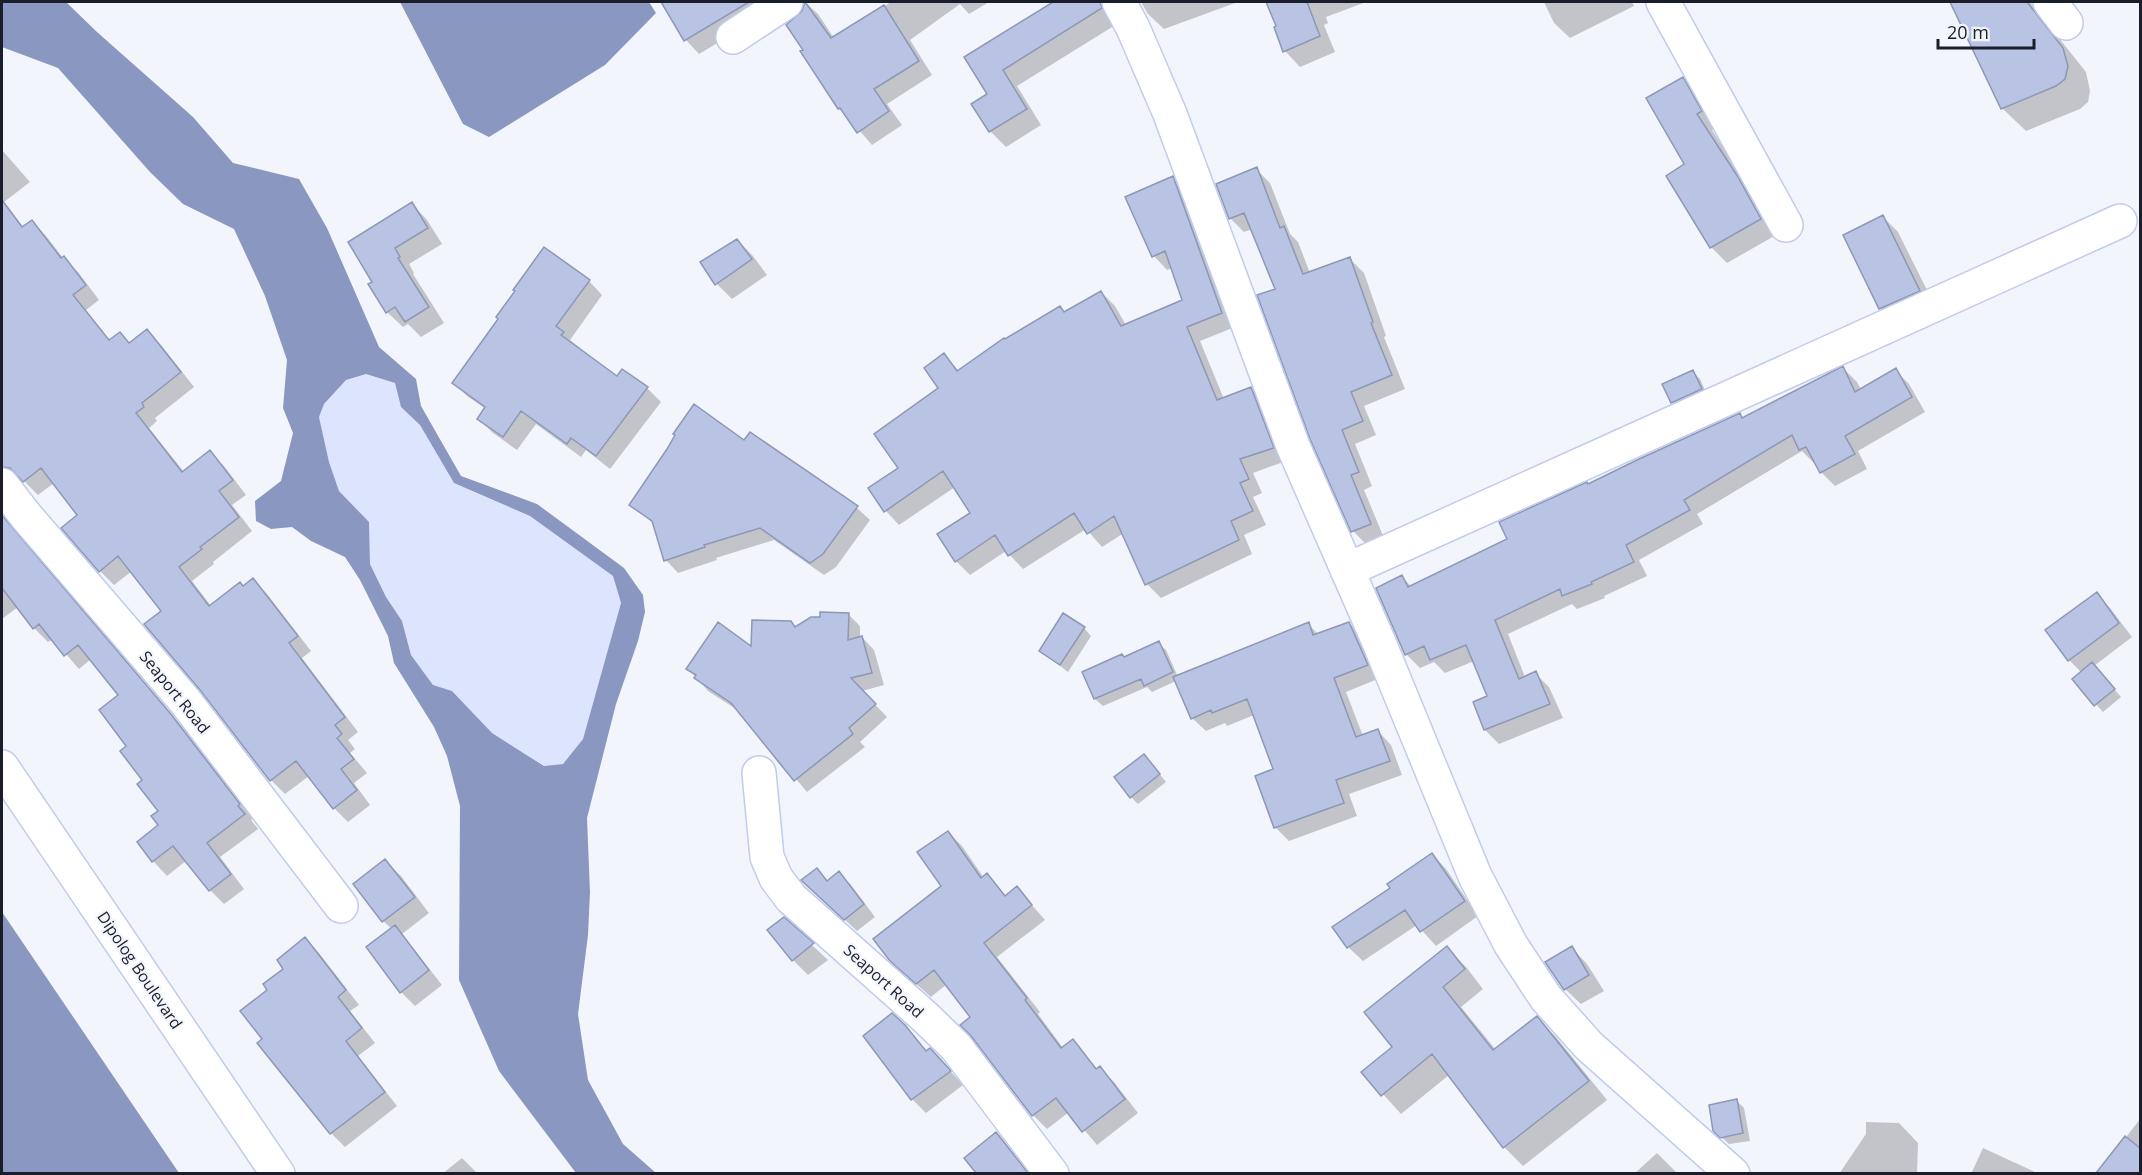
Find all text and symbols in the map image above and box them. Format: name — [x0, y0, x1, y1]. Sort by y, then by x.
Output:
scale bar — [1938, 12, 2034, 50]
text: 20 m — [1947, 20, 1989, 44]
street label: Seaport Road — [135, 646, 215, 738]
street label: Dipolog Boulevard — [92, 907, 188, 1033]
street label: Seaport Road — [839, 939, 929, 1023]

